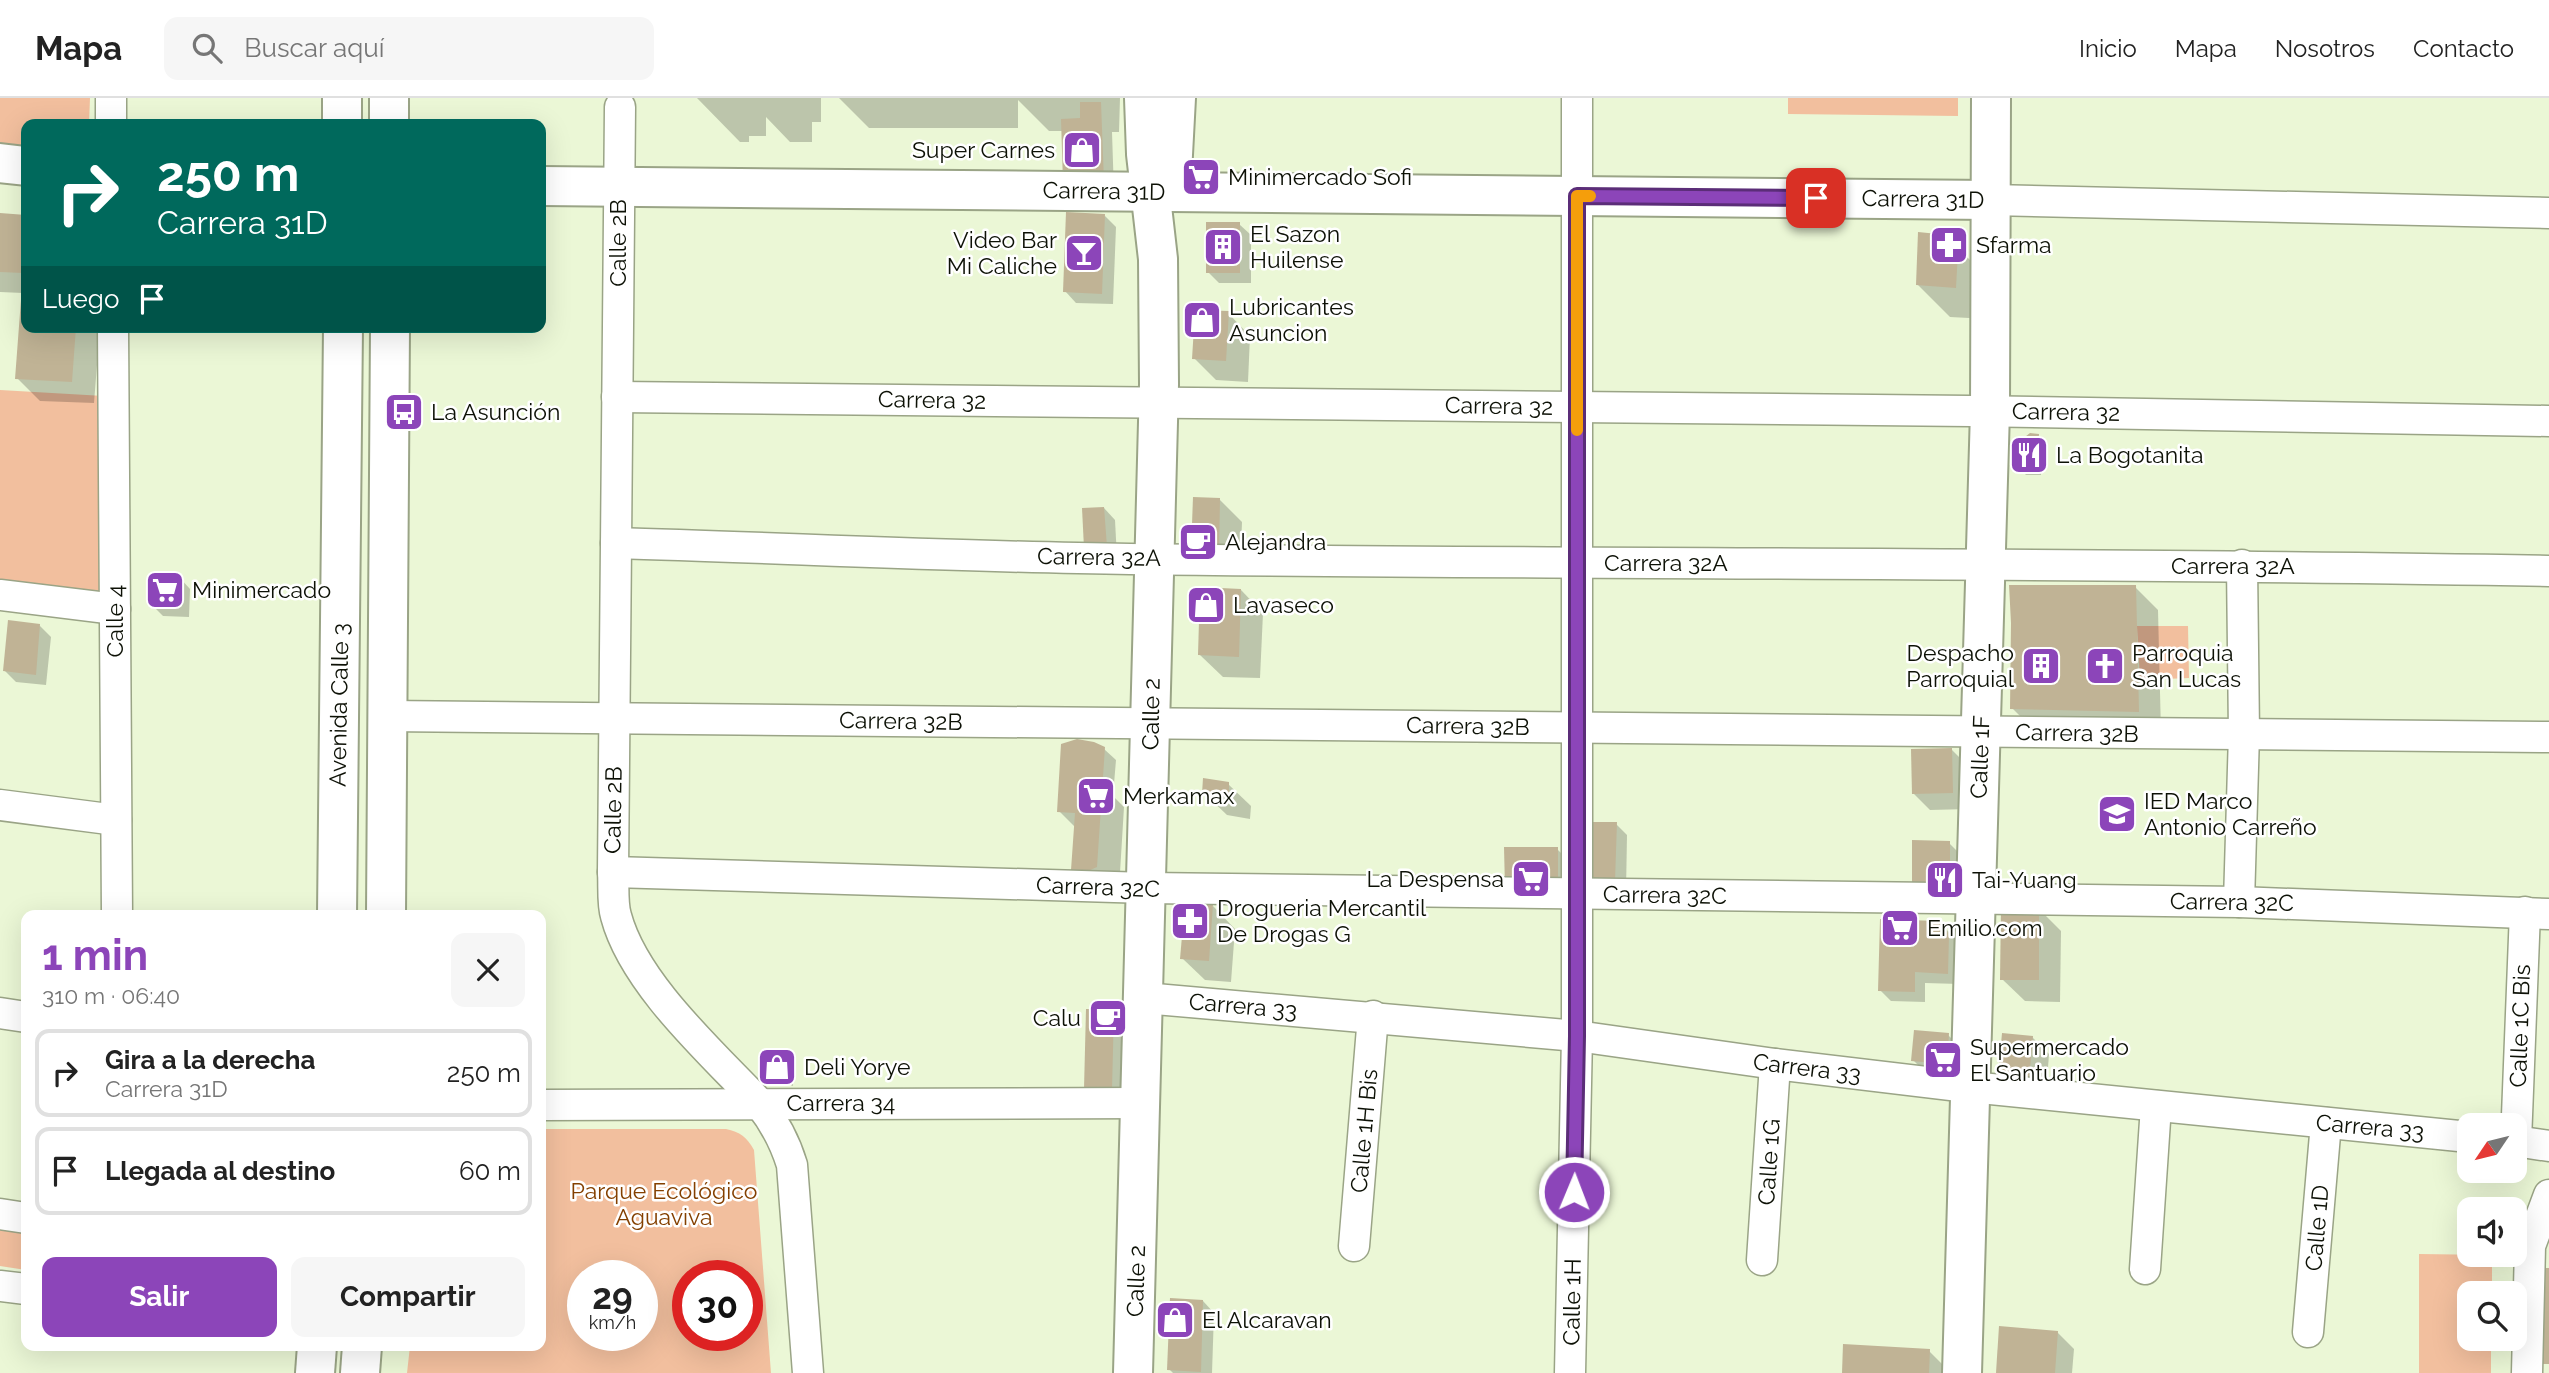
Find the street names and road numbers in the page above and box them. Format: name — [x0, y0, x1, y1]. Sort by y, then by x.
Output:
street label: Carrera 31D — [1042, 176, 1166, 205]
street label: Carrera 31D — [1861, 184, 1985, 213]
street label: Calle 2B — [604, 199, 631, 287]
street label: Carrera 32 — [878, 385, 986, 414]
street label: Carrera 32 — [1445, 391, 1553, 420]
street label: Carrera 32 — [2012, 397, 2120, 426]
street label: Carrera 32A — [1037, 542, 1162, 571]
street label: Carrera 32A — [1604, 549, 1728, 576]
street label: Carrera 32A — [2171, 552, 2295, 579]
street label: Calle 4 — [101, 585, 128, 657]
street label: Avenida Calle 3 — [324, 623, 353, 787]
street label: Calle 2 — [1136, 678, 1165, 750]
street label: Carrera 32B — [839, 706, 963, 735]
street label: Carrera 32B — [1406, 711, 1530, 740]
street label: Calle 1F — [1965, 715, 1994, 799]
street label: Carrera 32B — [2015, 718, 2139, 747]
street label: Calle 2B — [598, 766, 627, 854]
street label: Carrera 32C — [1036, 871, 1161, 902]
street label: Carrera 32C — [1603, 880, 1727, 909]
street label: Carrera 32C — [2170, 887, 2294, 916]
street label: Calle 1C Bis — [2504, 964, 2535, 1088]
street label: Carrera 33 — [1188, 987, 1298, 1024]
street label: Carrera 33 — [1752, 1047, 1863, 1088]
street label: Calle 1H Bis — [1345, 1068, 1382, 1194]
street label: Carrera 34 — [787, 1089, 895, 1116]
street label: Carrera 33 — [2315, 1108, 2425, 1145]
street label: Calle 1G — [1752, 1118, 1785, 1206]
street label: Calle 1D — [2299, 1184, 2334, 1272]
street label: Calle 2 — [1121, 1244, 1150, 1318]
street label: Calle 1H — [1557, 1258, 1586, 1346]

